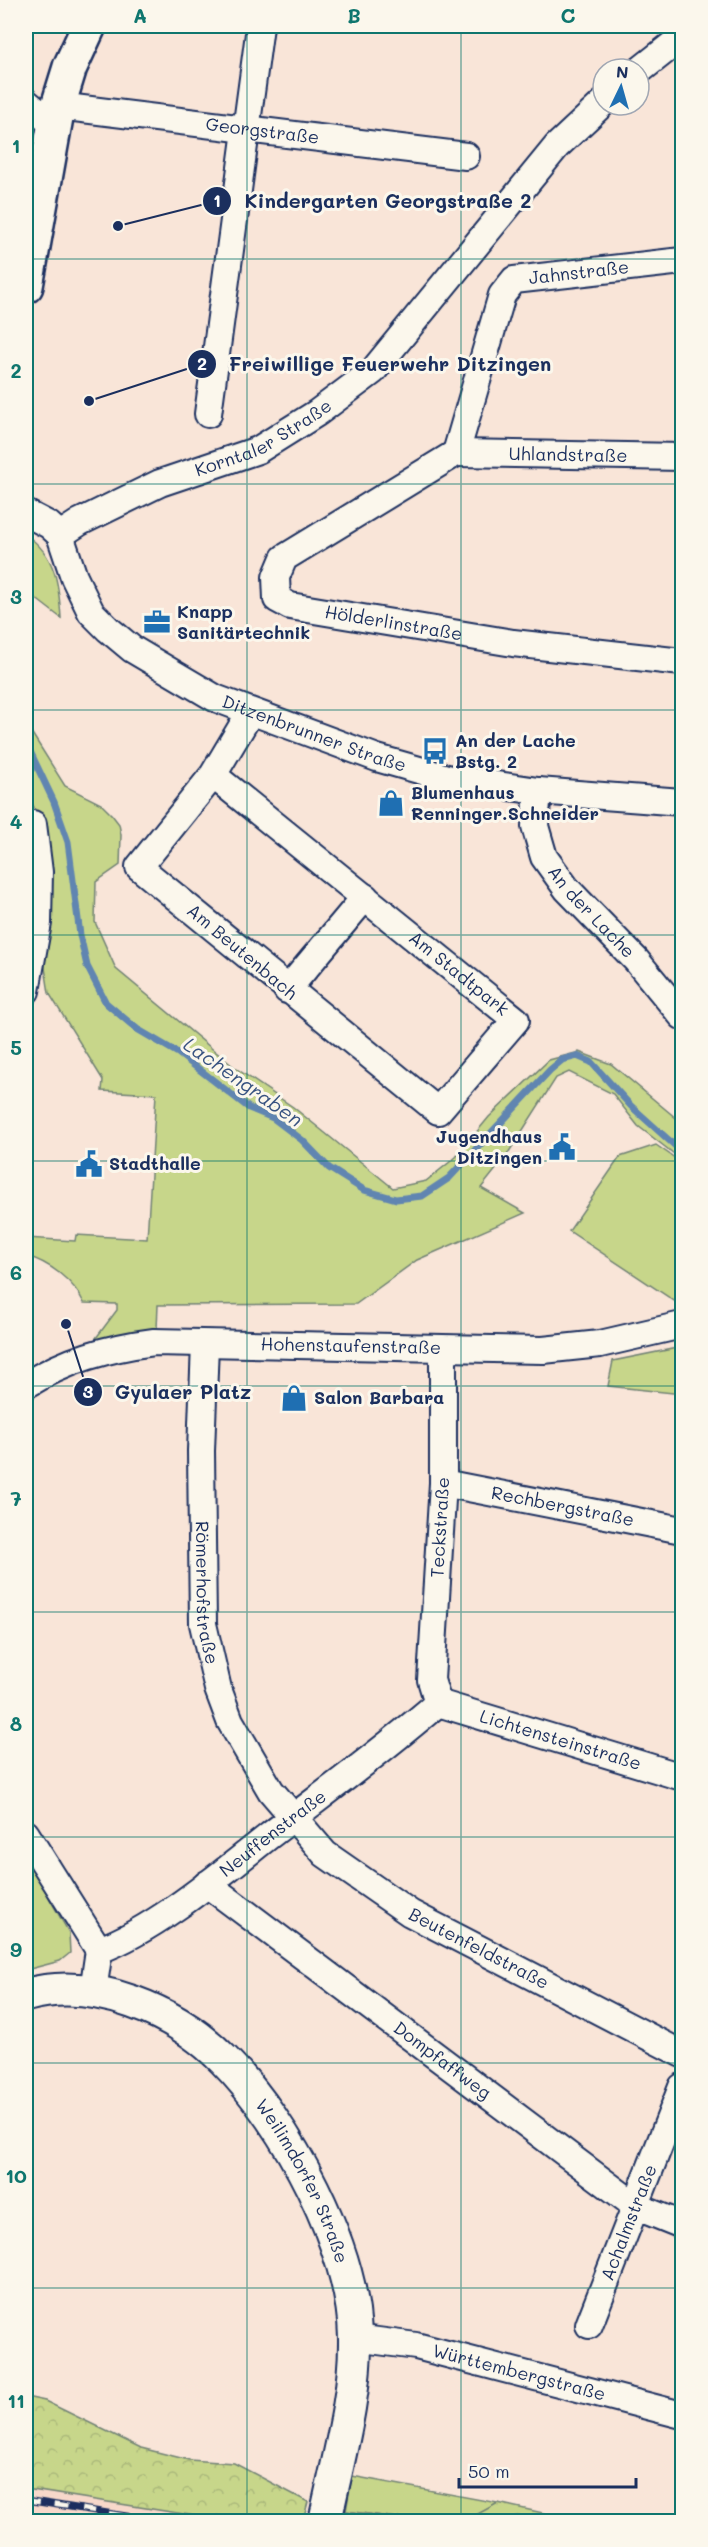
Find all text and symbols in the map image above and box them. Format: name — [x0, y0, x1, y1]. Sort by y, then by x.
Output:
text: A — [133, 2, 147, 28]
text: B — [347, 2, 361, 28]
text: C — [561, 2, 576, 28]
north arrow — [591, 57, 651, 117]
text: N — [615, 61, 629, 83]
street label: Georgstraße — [204, 111, 321, 149]
text: 1 — [12, 132, 20, 158]
callout: Kindergarten Georgstraße 2 — [202, 182, 543, 220]
text: Kindergarten Georgstraße 2 — [245, 187, 531, 213]
text: 1 — [213, 188, 221, 212]
street label: Jahnstraße — [527, 254, 630, 289]
callout: Freiwillige Feuerwehr Ditzingen — [187, 345, 563, 383]
text: Freiwillige Feuerwehr Ditzingen — [229, 350, 551, 376]
text: 2 — [197, 351, 207, 375]
text: 2 — [10, 357, 22, 383]
street label: Korntaler Straße — [191, 393, 336, 481]
street label: Uhlandstraße — [508, 441, 628, 467]
text: 3 — [10, 583, 22, 609]
place label: Knapp Sanitärtechnik — [177, 599, 310, 644]
street label: Hölderlinstraße — [323, 599, 464, 645]
office icon: Knapp Sanitärtechnik — [142, 607, 172, 637]
street label: Ditzenbrunner Straße — [219, 689, 409, 777]
place label: An der Lache Bstg. 2 — [455, 728, 576, 773]
bus stop icon: An der Lache Bstg. 2 — [420, 736, 450, 766]
place label: Blumenhaus Renninger.Schneider — [411, 780, 599, 825]
shop icon: Blumenhaus Renninger.Schneider — [376, 788, 406, 818]
text: 4 — [10, 808, 23, 834]
street label: An der Lache — [543, 860, 641, 963]
street label: Am Beutenbach — [182, 898, 303, 1005]
street label: Am Stadtpark — [404, 925, 514, 1021]
water label: Lachengraben — [179, 1030, 308, 1132]
text: 5 — [10, 1034, 22, 1060]
place label: Jugendhaus Ditzingen — [436, 1124, 542, 1169]
public building icon: Jugendhaus Ditzingen — [547, 1132, 577, 1162]
public building icon: Stadthalle — [74, 1149, 104, 1179]
place label: Stadthalle — [109, 1151, 201, 1175]
text: 6 — [10, 1259, 22, 1285]
street label: Hohenstaufenstraße — [260, 1331, 441, 1359]
callout: Gyulaer Platz — [73, 1373, 263, 1411]
text: Gyulaer Platz — [115, 1378, 251, 1404]
text: 3 — [83, 1379, 94, 1403]
shop icon: Salon Barbara — [279, 1383, 309, 1413]
place label: Salon Barbara — [314, 1385, 444, 1409]
street label: Teckstraße — [424, 1477, 454, 1578]
street label: Rechbergstraße — [489, 1480, 636, 1531]
text: 7 — [10, 1485, 22, 1511]
street label: Römerhofstraße — [191, 1521, 225, 1666]
street label: Lichtensteinstraße — [477, 1703, 644, 1775]
text: 8 — [10, 1710, 22, 1736]
street label: Neuffenstraße — [214, 1784, 331, 1882]
street label: Beutenfeldstraße — [405, 1901, 554, 1994]
text: 9 — [10, 1936, 22, 1962]
street label: Dompfaffweg — [389, 2015, 496, 2104]
street label: Weilimdorfer Straße — [250, 2094, 355, 2266]
street label: Achalmstraße — [595, 2161, 662, 2284]
text: 10 — [5, 2162, 27, 2188]
street label: Württembergstraße — [430, 2338, 608, 2406]
text: 11 — [7, 2387, 25, 2413]
scale bar — [459, 2451, 636, 2489]
text: 50 m — [468, 2459, 510, 2483]

